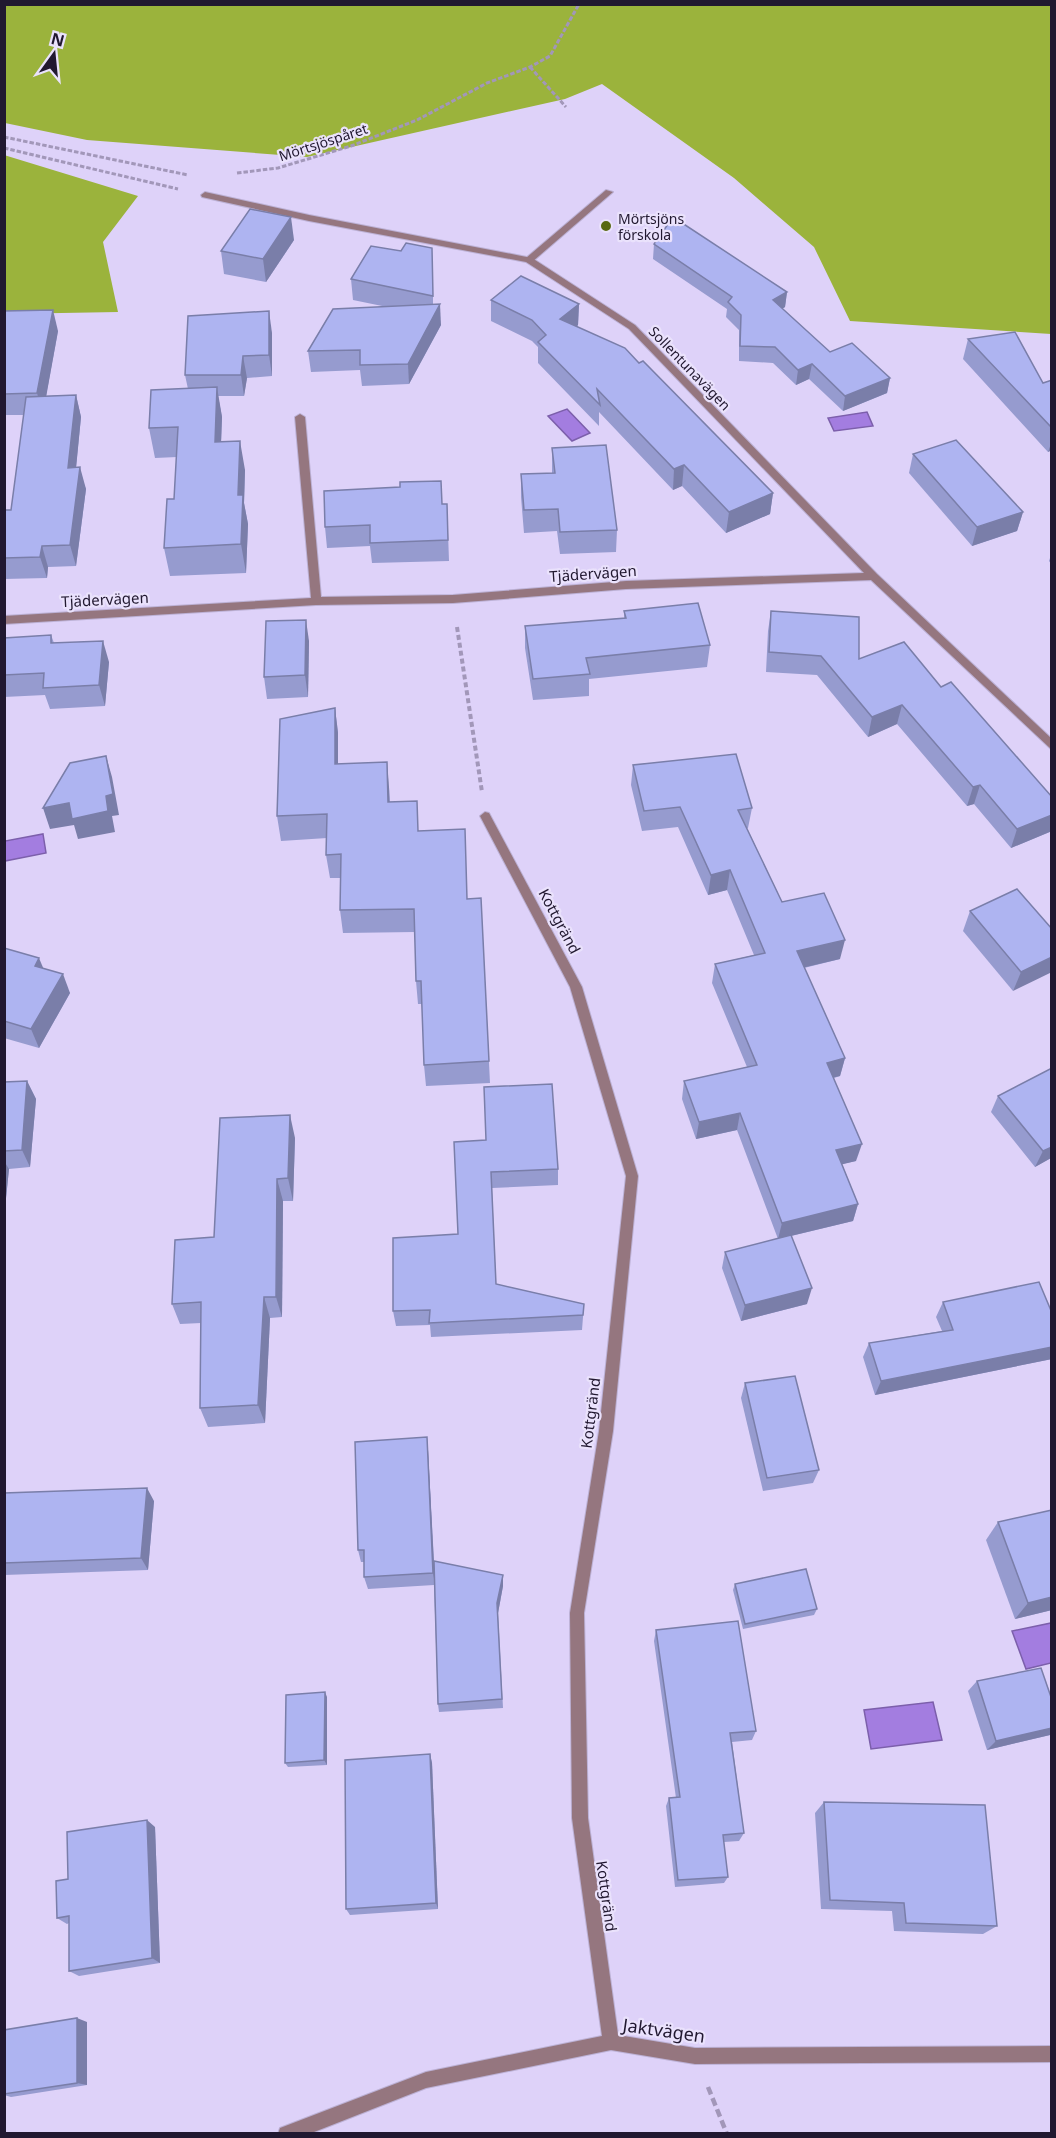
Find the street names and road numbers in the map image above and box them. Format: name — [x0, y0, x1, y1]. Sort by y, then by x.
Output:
street label: Mörtsjöspåret — [276, 119, 370, 165]
street label: Sollentunavägen — [645, 322, 735, 414]
street label: Tjädervägen — [549, 560, 637, 586]
street label: Tjädervägen — [61, 587, 149, 611]
street label: Kottgränd — [534, 885, 586, 957]
street label: Kottgränd — [576, 1376, 604, 1450]
street label: Kottgränd — [592, 1859, 622, 1933]
street label: Jaktvägen — [619, 2012, 707, 2048]

